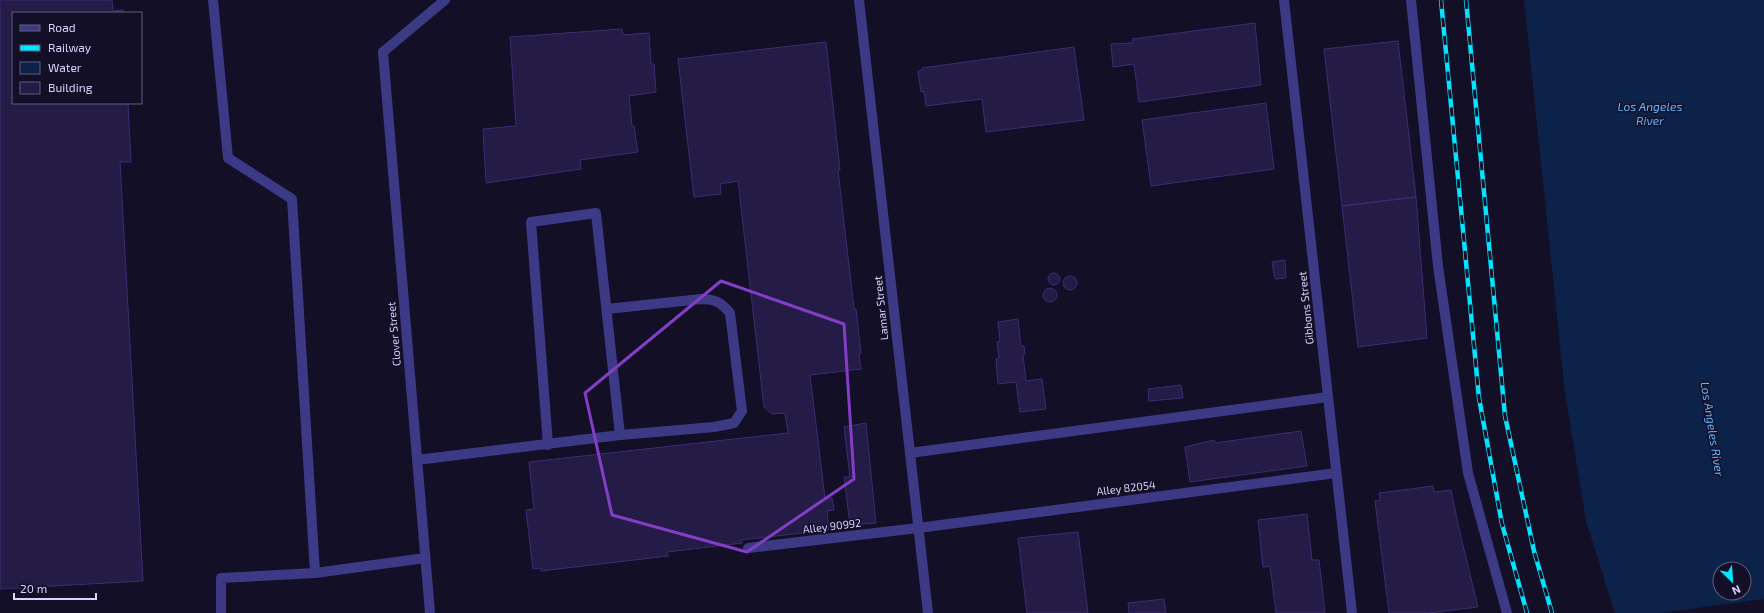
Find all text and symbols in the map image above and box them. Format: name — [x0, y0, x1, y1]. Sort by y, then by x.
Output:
legend — [12, 12, 142, 104]
text: Road — [48, 20, 76, 34]
text: Railway — [48, 40, 92, 54]
text: Water — [48, 60, 82, 74]
text: Building — [48, 80, 93, 94]
water label: Los Angeles River — [1617, 99, 1683, 127]
street label: Gibbons Street — [1295, 271, 1316, 345]
street label: Lamar Street — [871, 275, 890, 341]
street label: Clover Street — [384, 301, 403, 367]
water label: Los Angeles River — [1699, 381, 1727, 477]
street label: Alley 82054 — [1096, 477, 1156, 498]
street label: Alley 90992 — [802, 515, 862, 536]
north arrow — [1712, 561, 1752, 601]
scale bar — [14, 575, 96, 601]
text: 20 m — [20, 581, 47, 595]
text: N — [1730, 583, 1743, 598]

